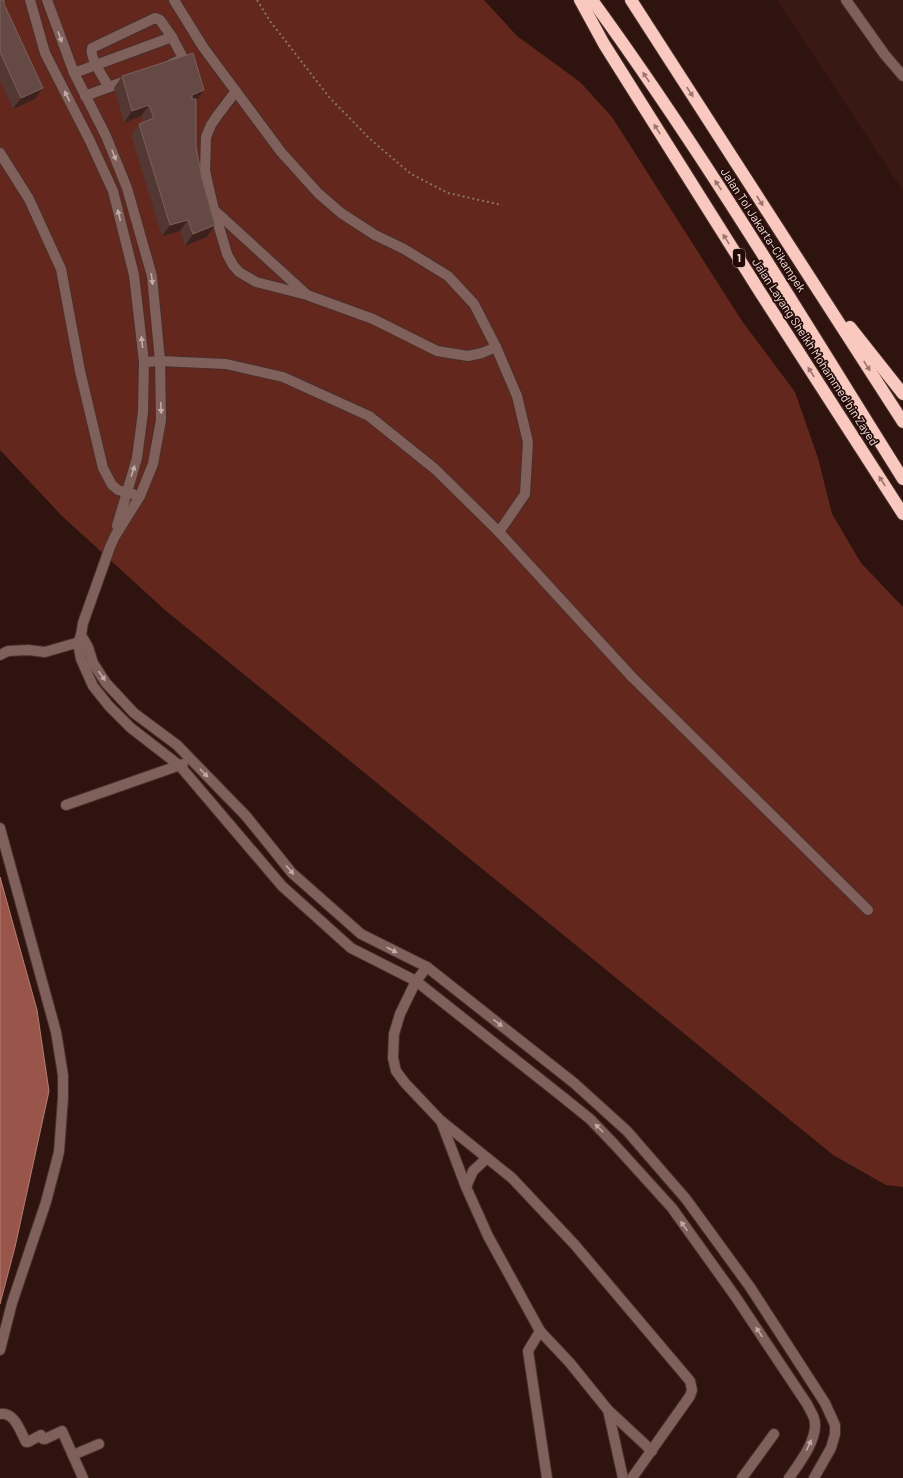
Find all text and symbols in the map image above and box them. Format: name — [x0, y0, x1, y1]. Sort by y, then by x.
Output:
one-way arrow — [58, 31, 64, 43]
one-way arrow — [642, 72, 650, 82]
one-way arrow — [686, 87, 694, 97]
one-way arrow — [64, 90, 70, 102]
one-way arrow — [653, 124, 661, 134]
one-way arrow — [111, 149, 117, 160]
street label: Jalan Tol Jakarta–Cikampek — [718, 165, 809, 294]
one-way arrow — [714, 180, 722, 191]
one-way arrow — [756, 196, 764, 206]
one-way arrow — [116, 208, 122, 220]
one-way arrow — [723, 233, 730, 244]
road number: 1 — [733, 249, 745, 267]
street label: Jalan Layang Sheikh Mohammed bin Zayed — [750, 255, 882, 448]
one-way arrow — [149, 273, 155, 285]
one-way arrow — [139, 336, 145, 348]
one-way arrow — [863, 360, 870, 372]
one-way arrow — [808, 366, 815, 378]
one-way arrow — [158, 402, 164, 415]
one-way arrow — [130, 465, 136, 477]
one-way arrow — [878, 476, 886, 486]
one-way arrow — [98, 670, 105, 681]
one-way arrow — [199, 768, 209, 778]
one-way arrow — [285, 865, 295, 875]
one-way arrow — [386, 946, 397, 953]
one-way arrow — [493, 1019, 504, 1028]
one-way arrow — [594, 1123, 604, 1133]
one-way arrow — [680, 1220, 688, 1231]
one-way arrow — [755, 1327, 763, 1337]
one-way arrow — [806, 1439, 813, 1451]

